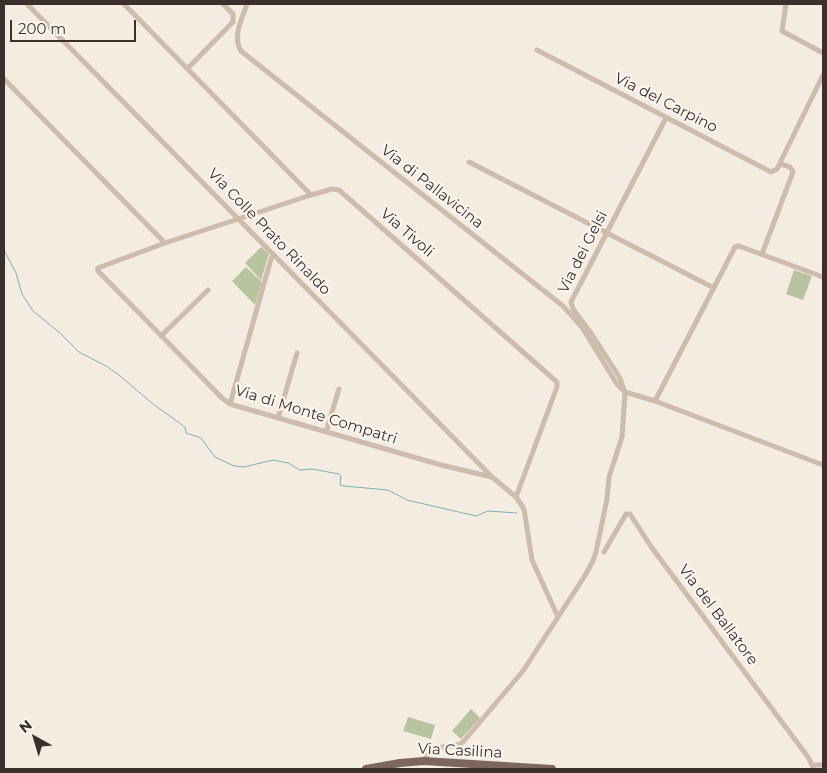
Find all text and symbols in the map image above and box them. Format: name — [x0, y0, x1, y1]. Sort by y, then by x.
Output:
scale bar — [12, 10, 139, 42]
text: 200 m — [18, 19, 66, 38]
street label: Via del Carpino — [611, 69, 721, 137]
street label: Via di Pallavicina — [377, 141, 487, 233]
street label: Via Colle Prato Rinaldo — [204, 165, 334, 299]
street label: Via Tivoli — [377, 205, 437, 261]
street label: Via dei Gelsi — [554, 208, 612, 296]
street label: Via di Monte Compatri — [233, 382, 399, 448]
street label: Via del Ballatore — [674, 561, 762, 669]
north arrow — [10, 713, 60, 763]
text: N — [16, 716, 36, 737]
street label: Via Casilina — [417, 740, 503, 762]

